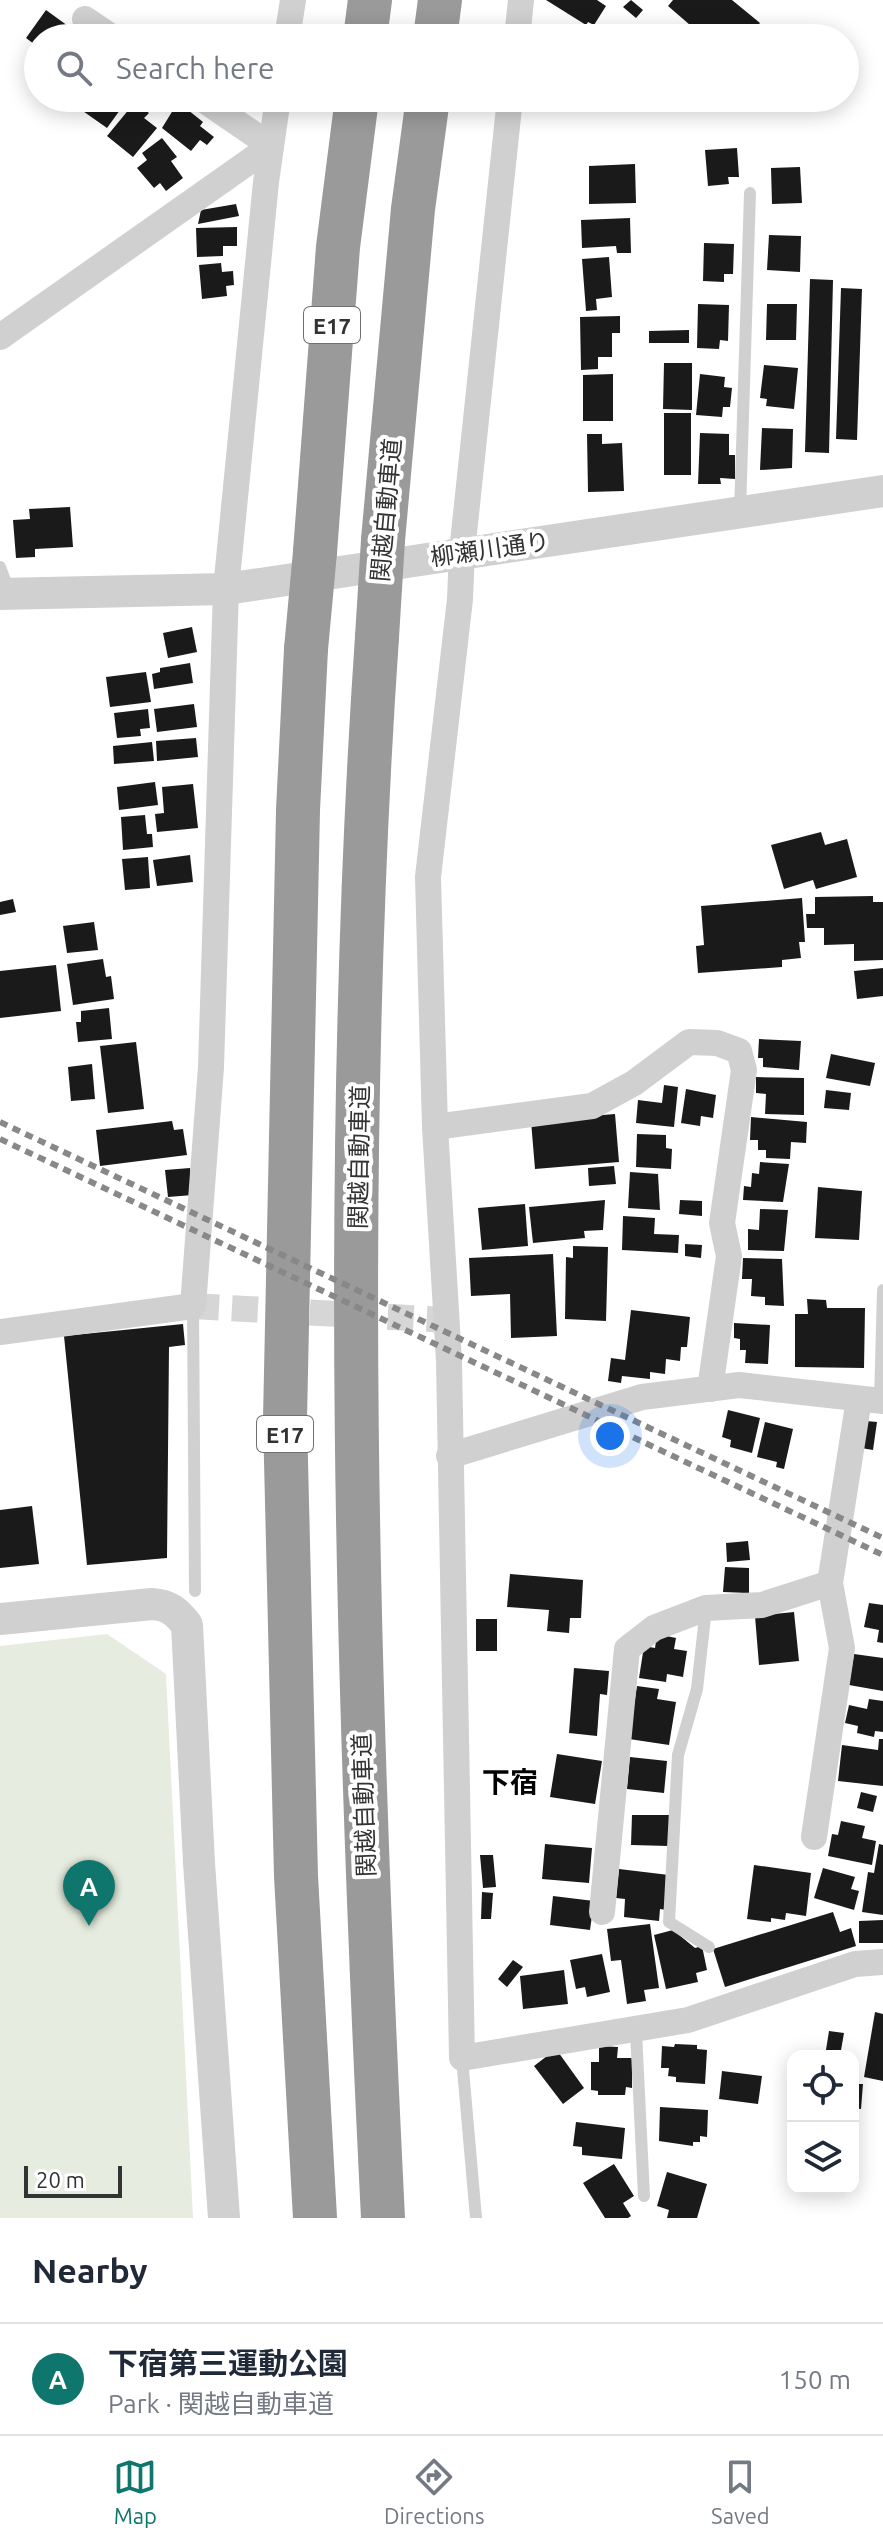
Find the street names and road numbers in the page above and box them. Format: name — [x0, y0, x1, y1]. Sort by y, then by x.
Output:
road number: E17 — [304, 307, 360, 343]
street label: 関越自動車道 — [366, 437, 406, 583]
street label: 柳瀬川通り — [429, 527, 551, 571]
street label: 関越自動車道 — [344, 1085, 374, 1229]
road number: E17 — [257, 1416, 313, 1452]
street label: 関越自動車道 — [348, 1733, 380, 1877]

